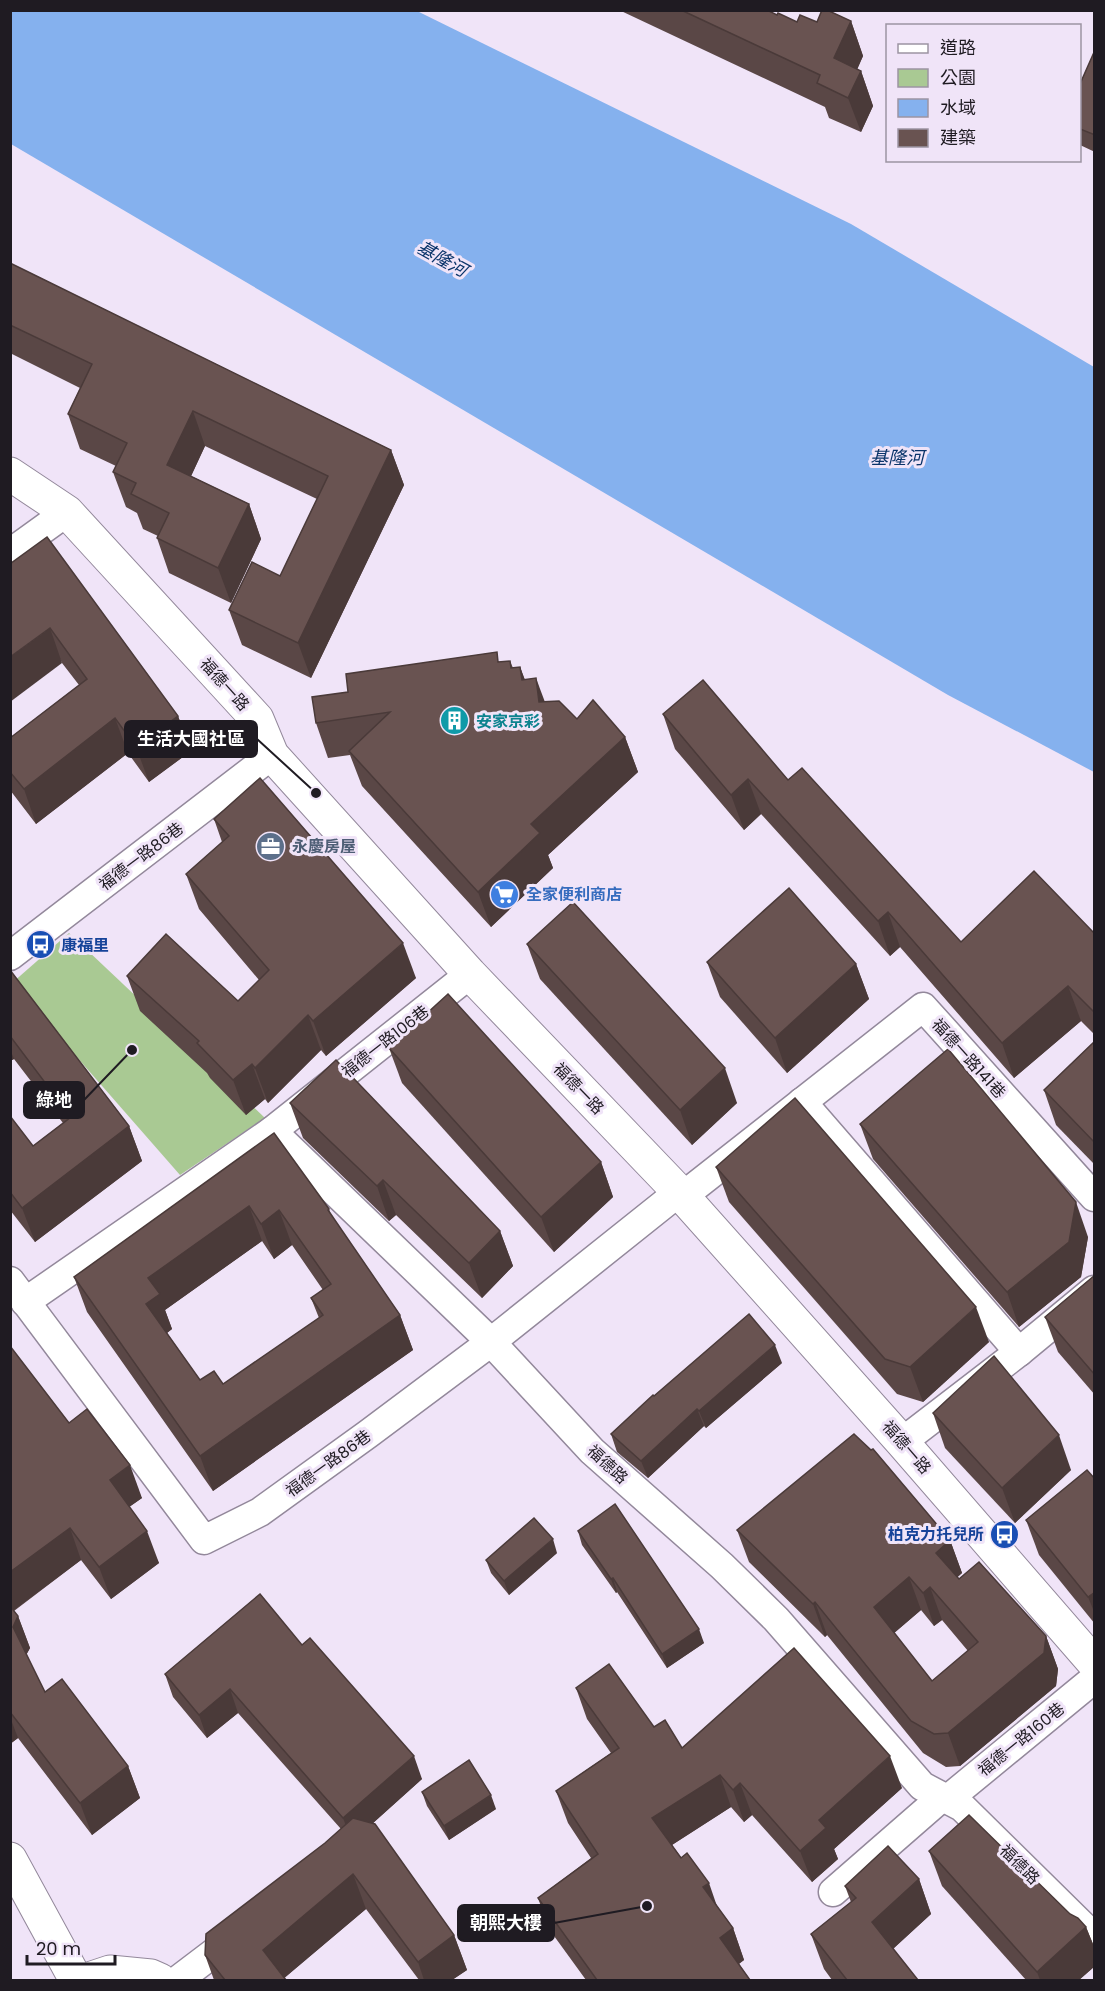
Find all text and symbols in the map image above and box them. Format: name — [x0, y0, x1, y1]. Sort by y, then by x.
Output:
legend — [886, 24, 1081, 162]
text: 道路 — [940, 35, 976, 60]
text: 公園 — [940, 65, 976, 90]
text: 水域 — [940, 95, 976, 120]
text: 建築 — [940, 125, 976, 150]
water label: 基隆河 — [413, 235, 475, 284]
water label: 基隆河 — [870, 445, 927, 470]
street label: 福德一路 — [195, 653, 255, 716]
building icon: 安家京彩 — [439, 705, 471, 737]
place label: 安家京彩 — [476, 710, 540, 733]
callout: 生活大國社區 — [125, 721, 257, 757]
text: 生活大國社區 — [137, 726, 245, 751]
street label: 福德一路86巷 — [94, 817, 188, 896]
office icon: 永慶房屋 — [255, 830, 287, 862]
place label: 永慶房屋 — [292, 835, 356, 858]
supermarket icon: 全家便利商店 — [489, 878, 521, 910]
place label: 全家便利商店 — [526, 883, 622, 906]
bus stop icon: 康福里 — [24, 929, 56, 961]
place label: 康福里 — [61, 934, 109, 957]
street label: 福德一路106巷 — [337, 1000, 434, 1083]
street label: 福德一路141巷 — [927, 1013, 1011, 1103]
street label: 福德一路 — [548, 1057, 609, 1119]
callout: 綠地 — [24, 1082, 84, 1118]
text: 綠地 — [36, 1087, 72, 1112]
street label: 福德一路 — [877, 1416, 936, 1479]
street label: 福德一路86巷 — [281, 1425, 376, 1502]
street label: 福德路 — [582, 1440, 633, 1489]
bus stop icon: 柏克力托兒所 — [989, 1518, 1021, 1550]
place label: 柏克力托兒所 — [888, 1523, 984, 1546]
street label: 福德一路160巷 — [973, 1697, 1069, 1781]
street label: 福德路 — [995, 1839, 1045, 1889]
callout: 朝熙大樓 — [458, 1905, 554, 1941]
text: 朝熙大樓 — [470, 1910, 542, 1935]
scale bar — [27, 1928, 116, 1966]
text: 20 m — [36, 1936, 81, 1961]

